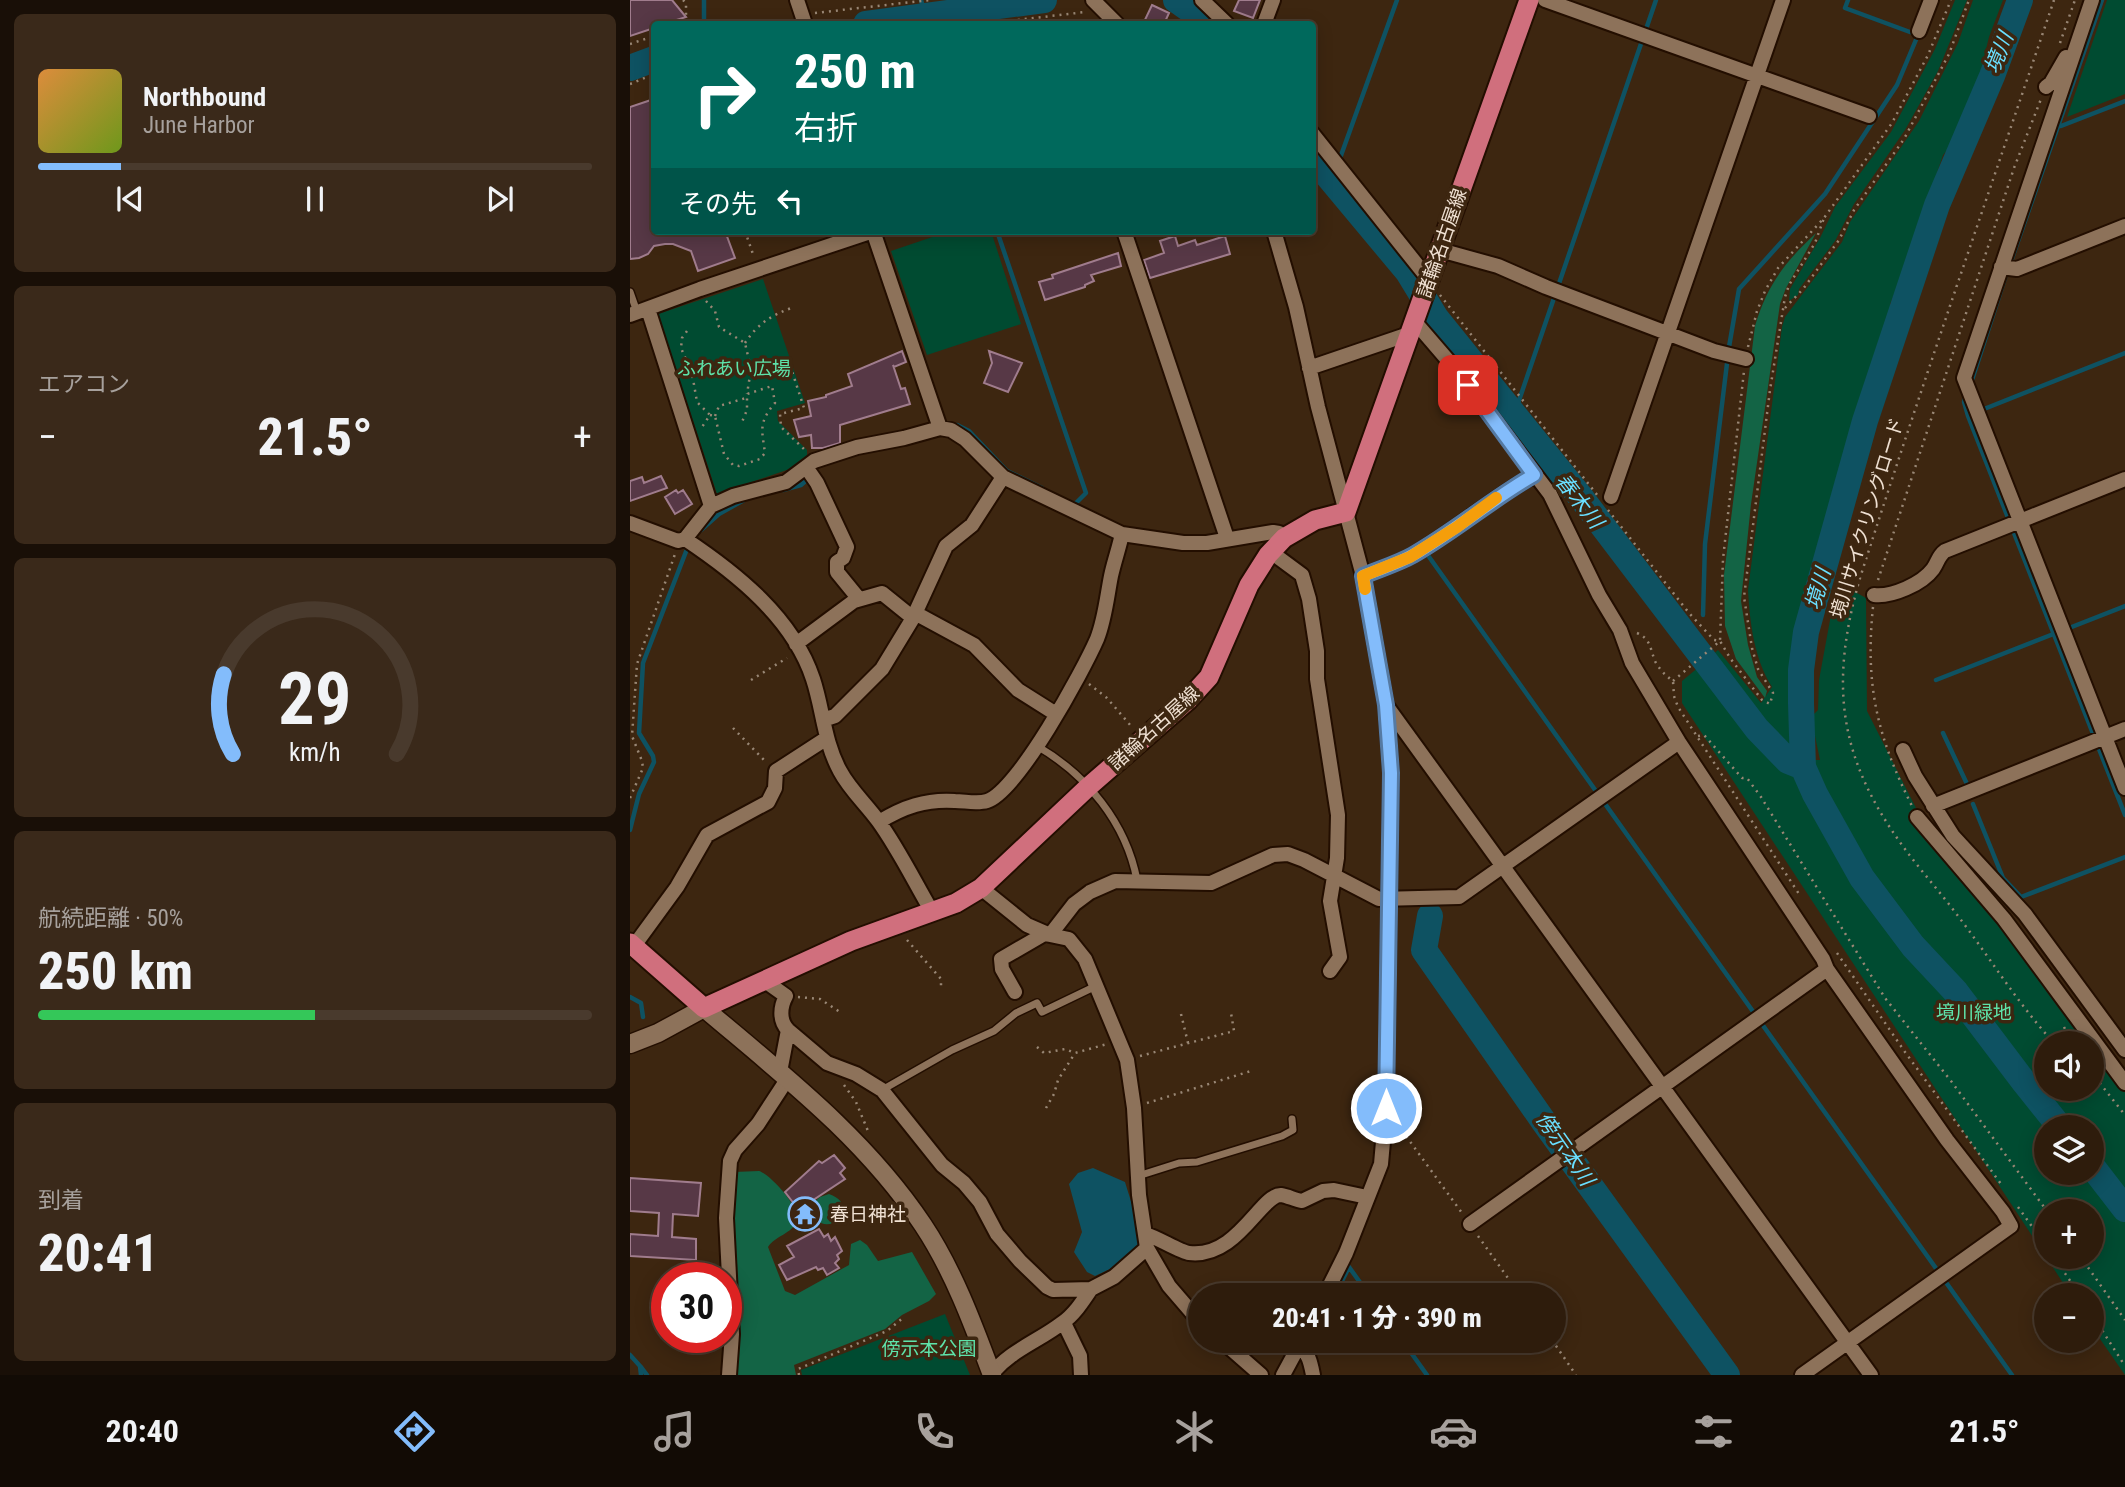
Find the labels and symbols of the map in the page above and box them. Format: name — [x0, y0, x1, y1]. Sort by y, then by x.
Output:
water label: 境川 — [1980, 27, 2019, 77]
street label: 諸輪名古屋線 — [1413, 185, 1471, 301]
pin — [1438, 355, 1498, 415]
park label: ふれあい広場 — [677, 357, 791, 380]
street label: 境川サイクリングロード — [1826, 415, 1908, 621]
water label: 春木川 — [1550, 469, 1609, 535]
water label: 境川 — [1801, 564, 1836, 612]
street label: 諸輪名古屋線 — [1104, 681, 1204, 775]
park label: 境川緑地 — [1936, 1001, 2012, 1024]
position arrow — [1349, 1071, 1423, 1145]
water label: 傍示本川 — [1531, 1108, 1600, 1192]
temple icon: 春日神社 — [786, 1195, 824, 1233]
place label: 春日神社 — [830, 1203, 906, 1226]
speed limit sign: 30 — [651, 1262, 742, 1353]
park label: 傍示本公園 — [881, 1337, 977, 1360]

